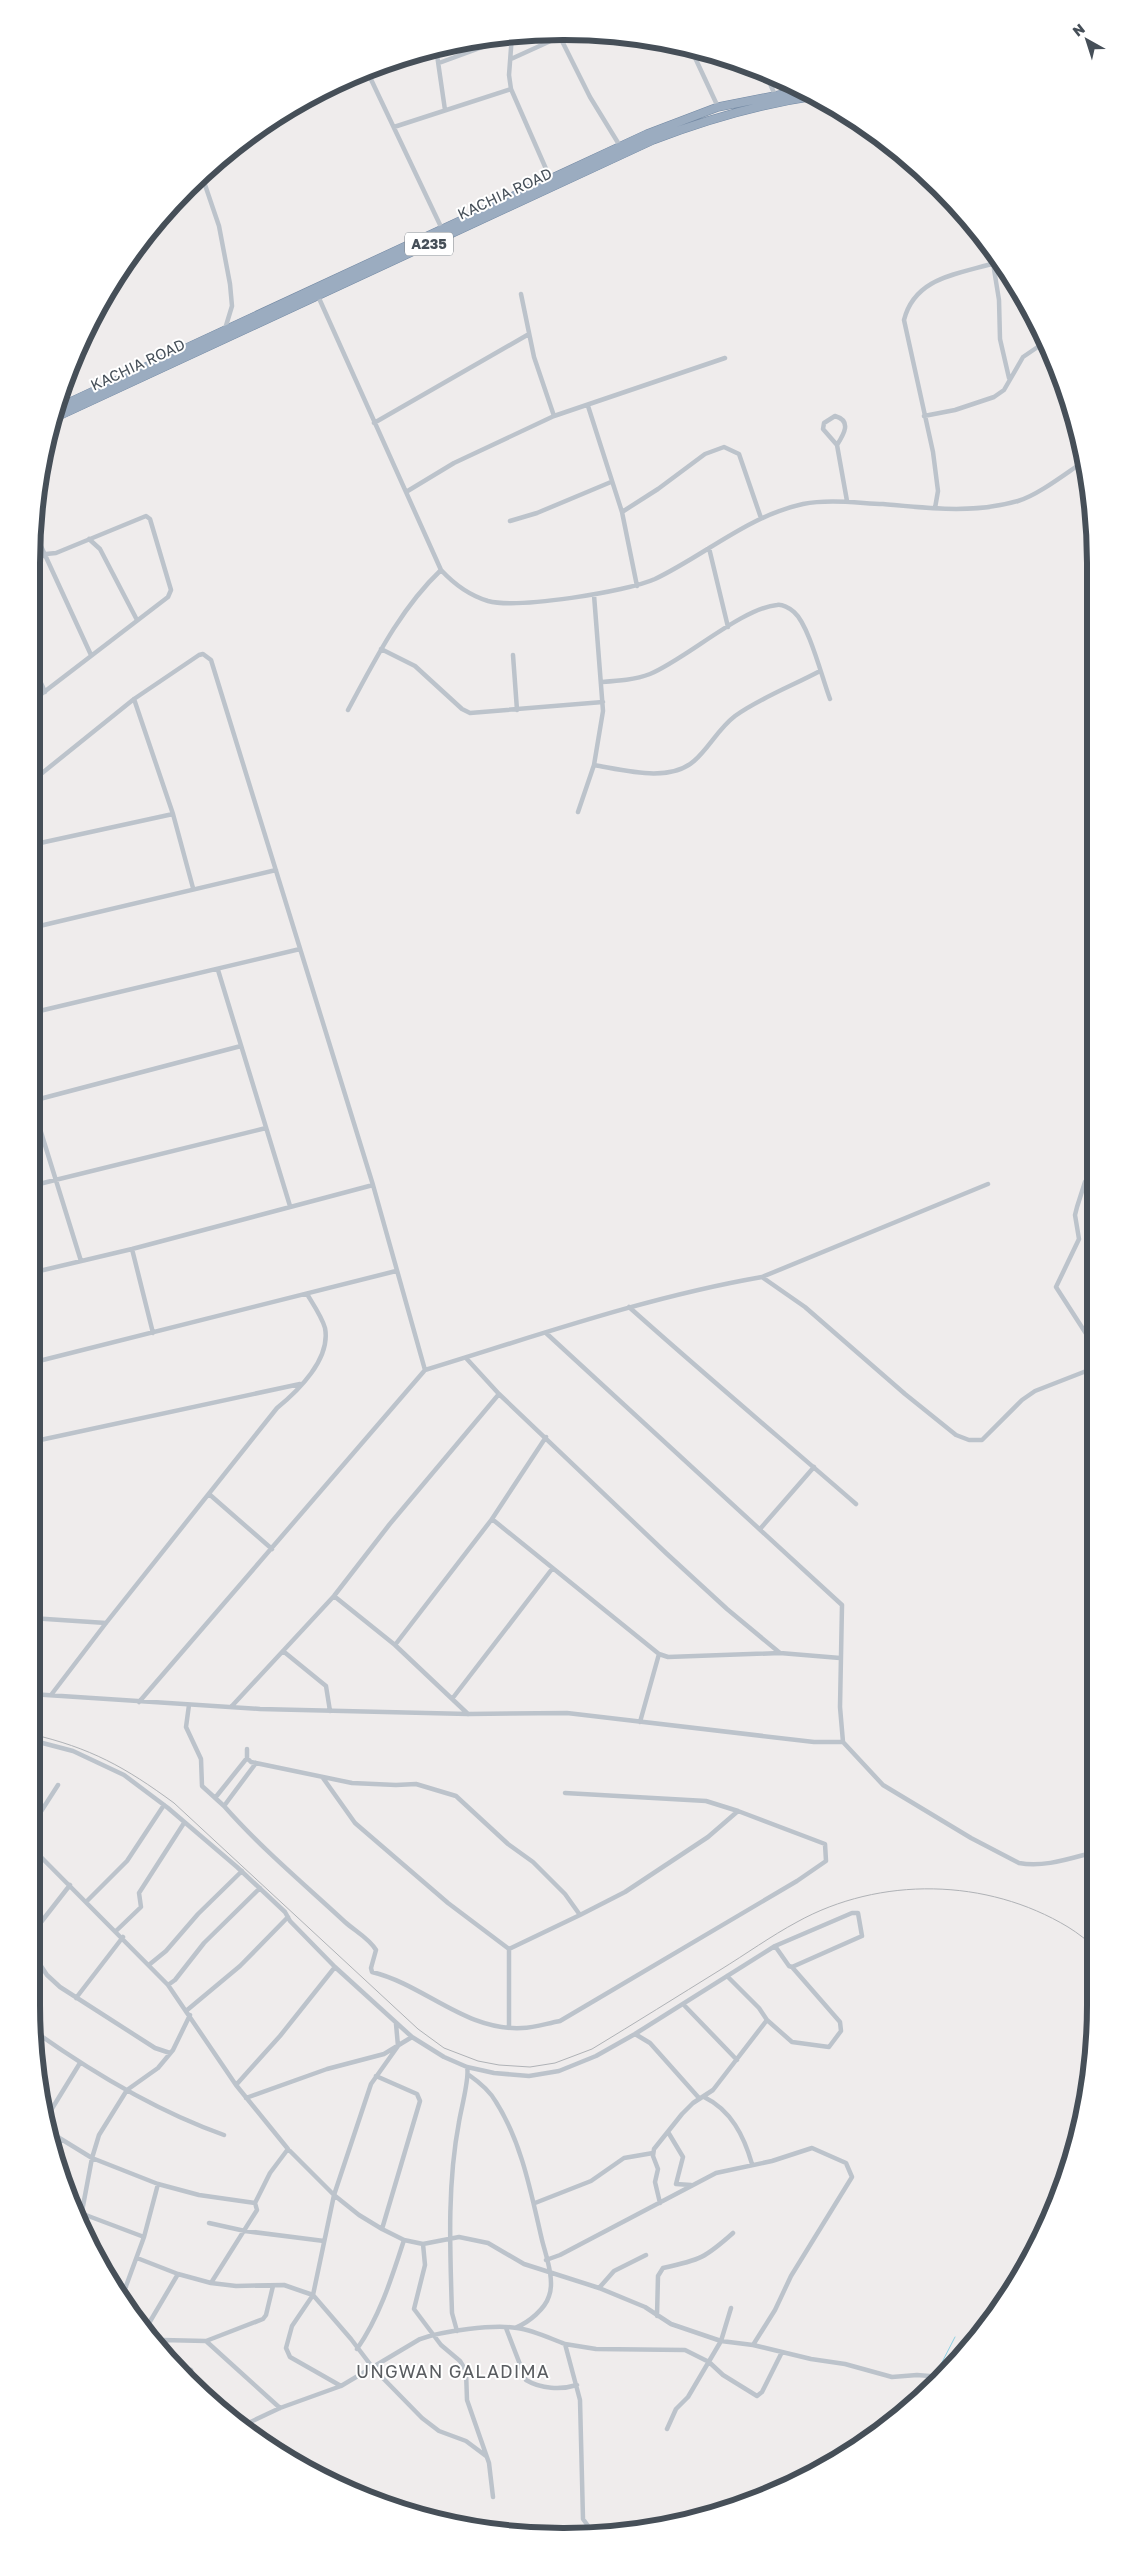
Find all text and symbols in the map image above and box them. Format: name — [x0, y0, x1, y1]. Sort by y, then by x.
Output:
north arrow — [1062, 15, 1112, 65]
text: N — [1069, 20, 1088, 39]
street label: KACHIA ROAD — [455, 163, 555, 223]
road number: A235 — [405, 232, 453, 255]
street label: KACHIA ROAD — [88, 334, 188, 394]
district label: UNGWAN GALADIMA — [356, 2360, 550, 2382]

